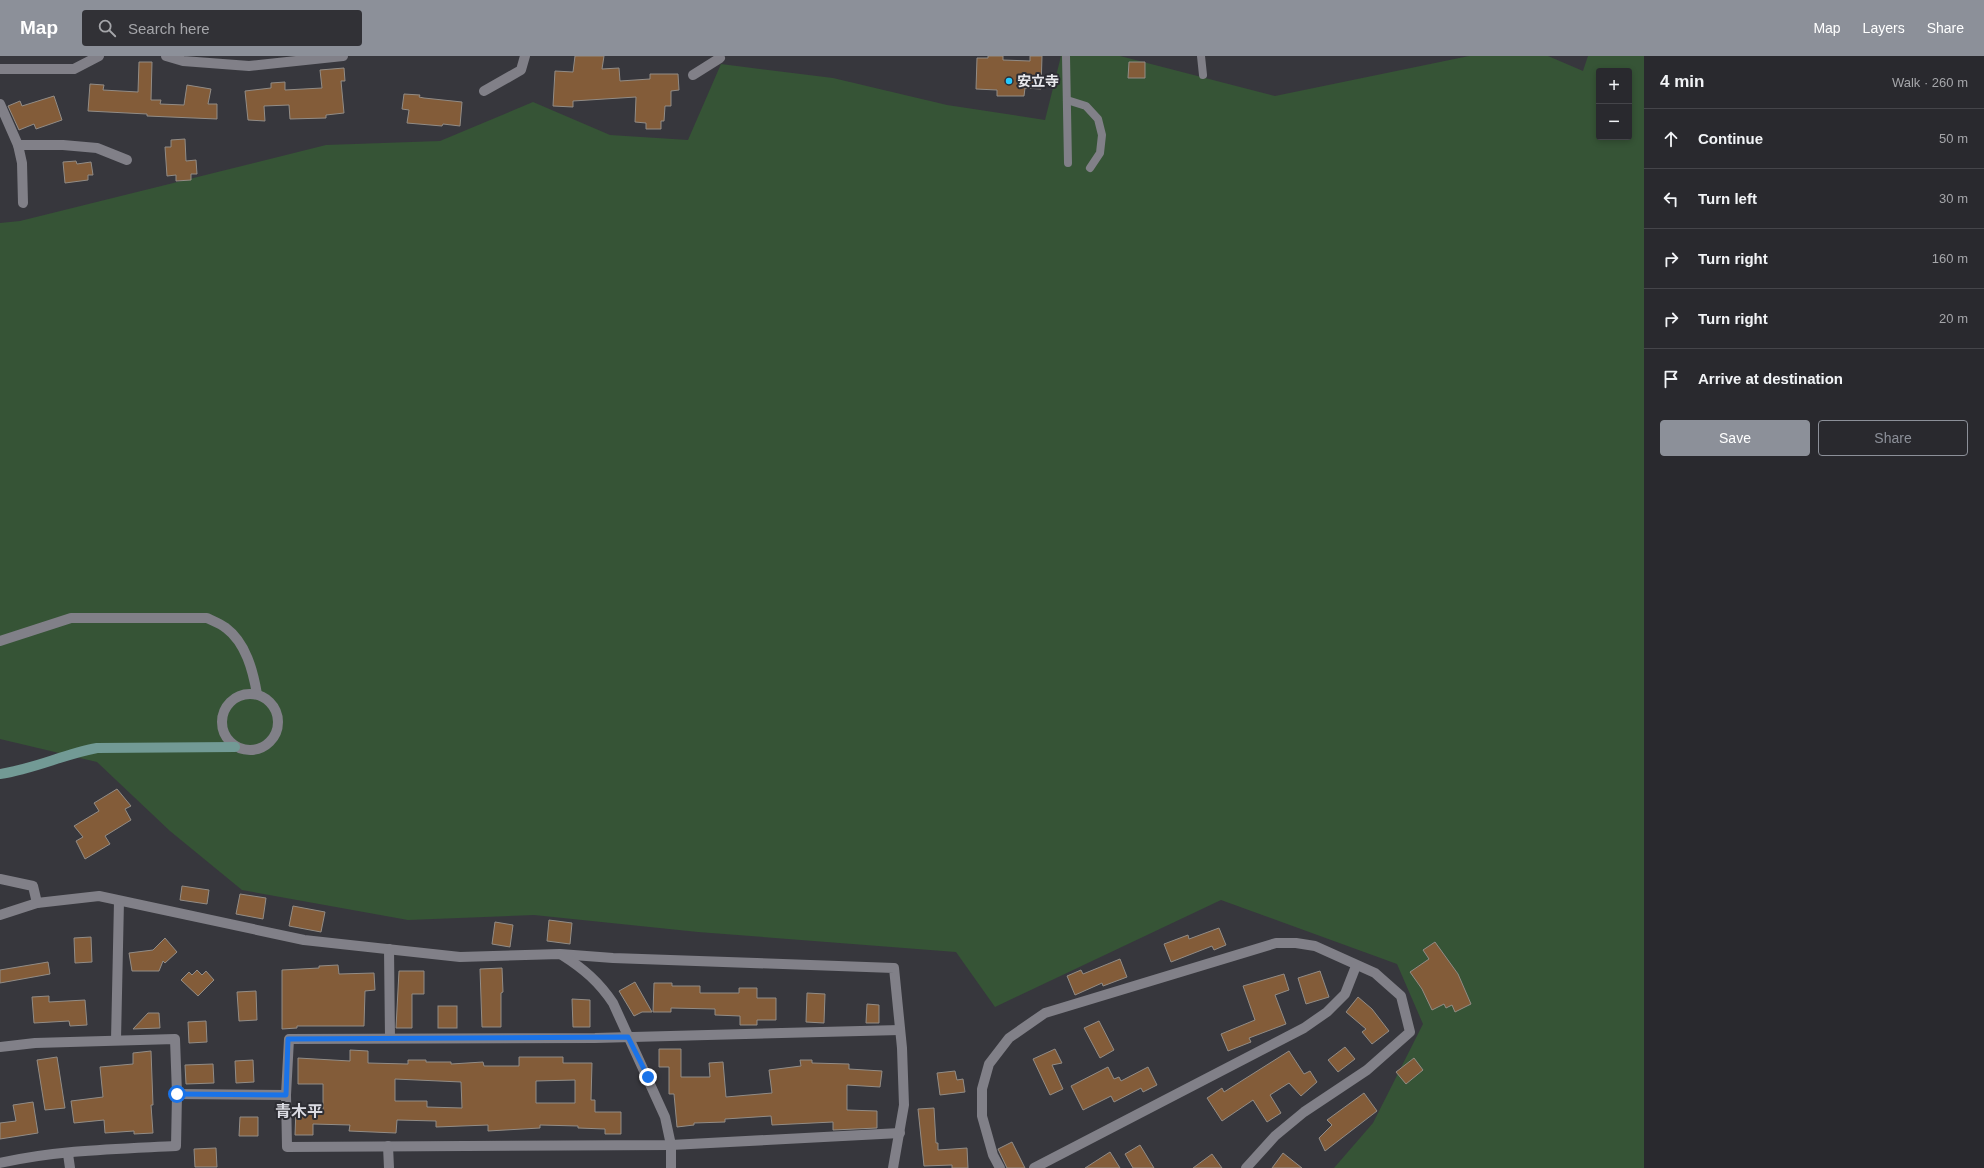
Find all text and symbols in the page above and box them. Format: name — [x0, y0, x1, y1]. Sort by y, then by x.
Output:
search box — [82, 10, 362, 46]
text: Map — [20, 17, 58, 38]
icon: search — [96, 17, 118, 39]
text: Search here — [128, 20, 210, 37]
text: Map — [1813, 20, 1841, 36]
text: Layers — [1863, 20, 1905, 36]
text: Share — [1927, 20, 1964, 36]
map controls — [1596, 68, 1632, 140]
button: + — [1596, 68, 1632, 104]
text: 4 min — [1660, 72, 1704, 91]
place label: 安立寺 — [1017, 73, 1059, 89]
text: Walk · 260 m — [1892, 75, 1968, 90]
marker: 安立寺 — [1004, 76, 1014, 86]
button: − — [1596, 104, 1632, 140]
icon: ahead — [1660, 128, 1682, 150]
text: Continue — [1698, 130, 1763, 147]
text: 50 m — [1939, 131, 1968, 146]
icon: left — [1660, 188, 1682, 210]
text: Turn left — [1698, 190, 1757, 207]
text: 30 m — [1939, 191, 1968, 206]
icon: right — [1660, 248, 1682, 270]
text: Turn right — [1698, 250, 1768, 267]
text: 160 m — [1932, 251, 1968, 266]
icon: right — [1660, 308, 1682, 330]
text: Turn right — [1698, 310, 1768, 327]
text: 20 m — [1939, 311, 1968, 326]
icon: arrive — [1660, 368, 1682, 390]
text: Arrive at destination — [1698, 370, 1843, 387]
button: Save — [1660, 420, 1810, 456]
button: Share — [1818, 420, 1968, 456]
route end — [639, 1068, 657, 1086]
route start — [168, 1085, 186, 1103]
district label: 青木平 — [275, 1103, 323, 1120]

